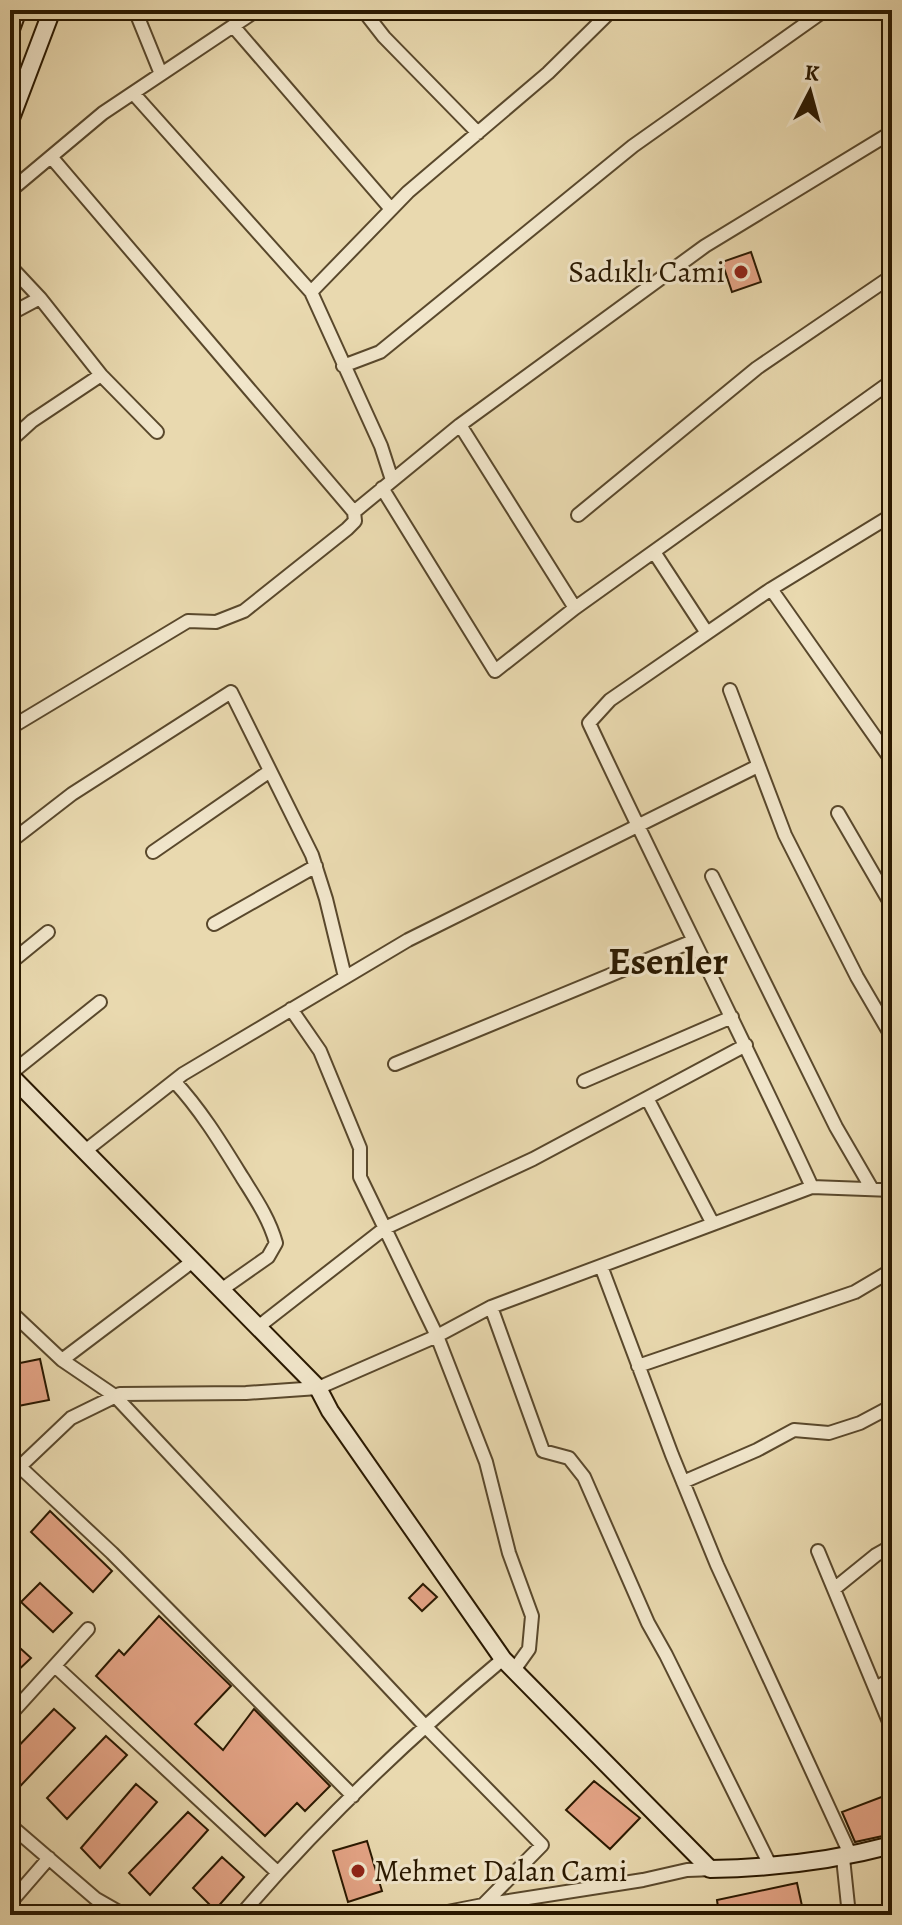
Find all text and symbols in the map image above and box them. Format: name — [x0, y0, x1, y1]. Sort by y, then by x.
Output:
north arrow — [770, 52, 850, 132]
text: K — [803, 57, 821, 89]
place label: Sadıklı Cami — [568, 252, 725, 292]
marker: Sadıklı Cami — [732, 263, 750, 281]
district label: Esenler — [608, 935, 728, 987]
place label: Mehmet Dalan Cami — [374, 1851, 627, 1891]
marker: Mehmet Dalan Cami — [349, 1862, 367, 1880]

